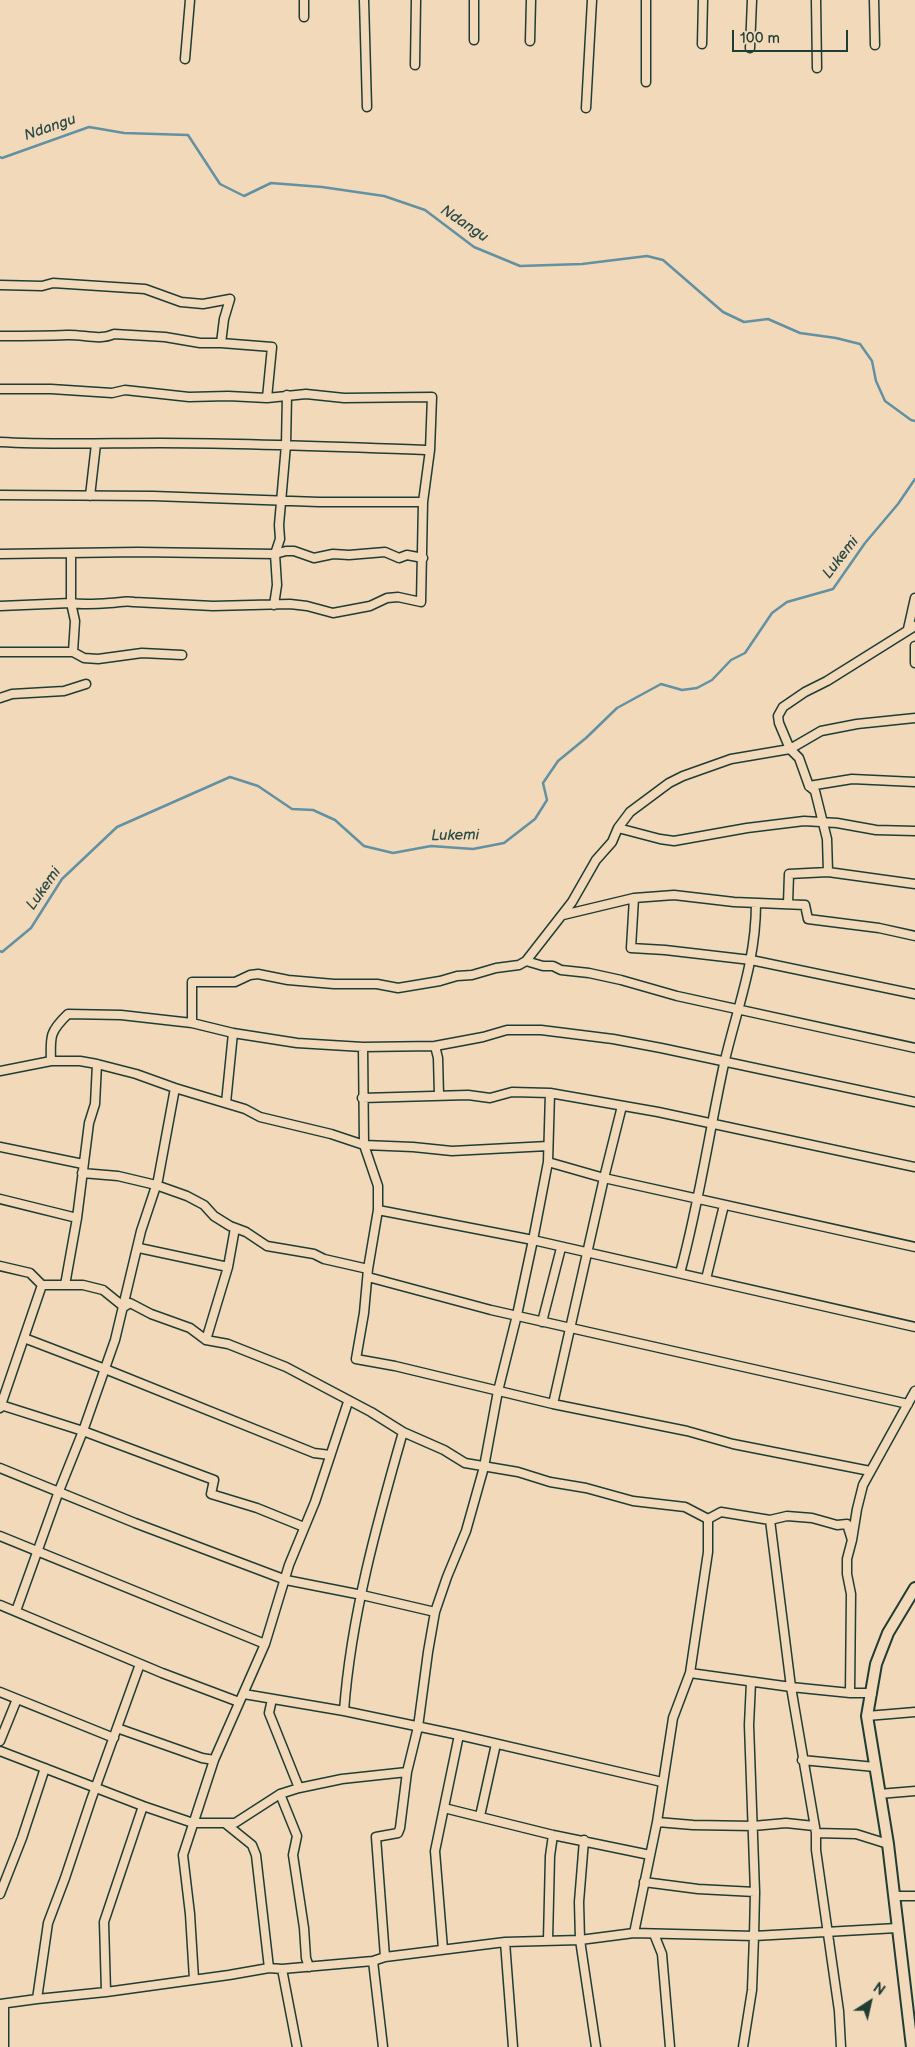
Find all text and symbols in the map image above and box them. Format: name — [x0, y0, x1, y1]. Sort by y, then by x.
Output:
scale bar — [735, 20, 851, 52]
text: 100 m — [740, 29, 780, 48]
water label: Ndangu — [22, 111, 78, 145]
water label: Ndangu — [437, 202, 491, 246]
water label: Lukemi — [819, 534, 863, 582]
water label: Lukemi — [431, 827, 479, 845]
water label: Lukemi — [23, 864, 65, 914]
north arrow — [845, 1977, 895, 2027]
text: N — [870, 1979, 888, 1999]

